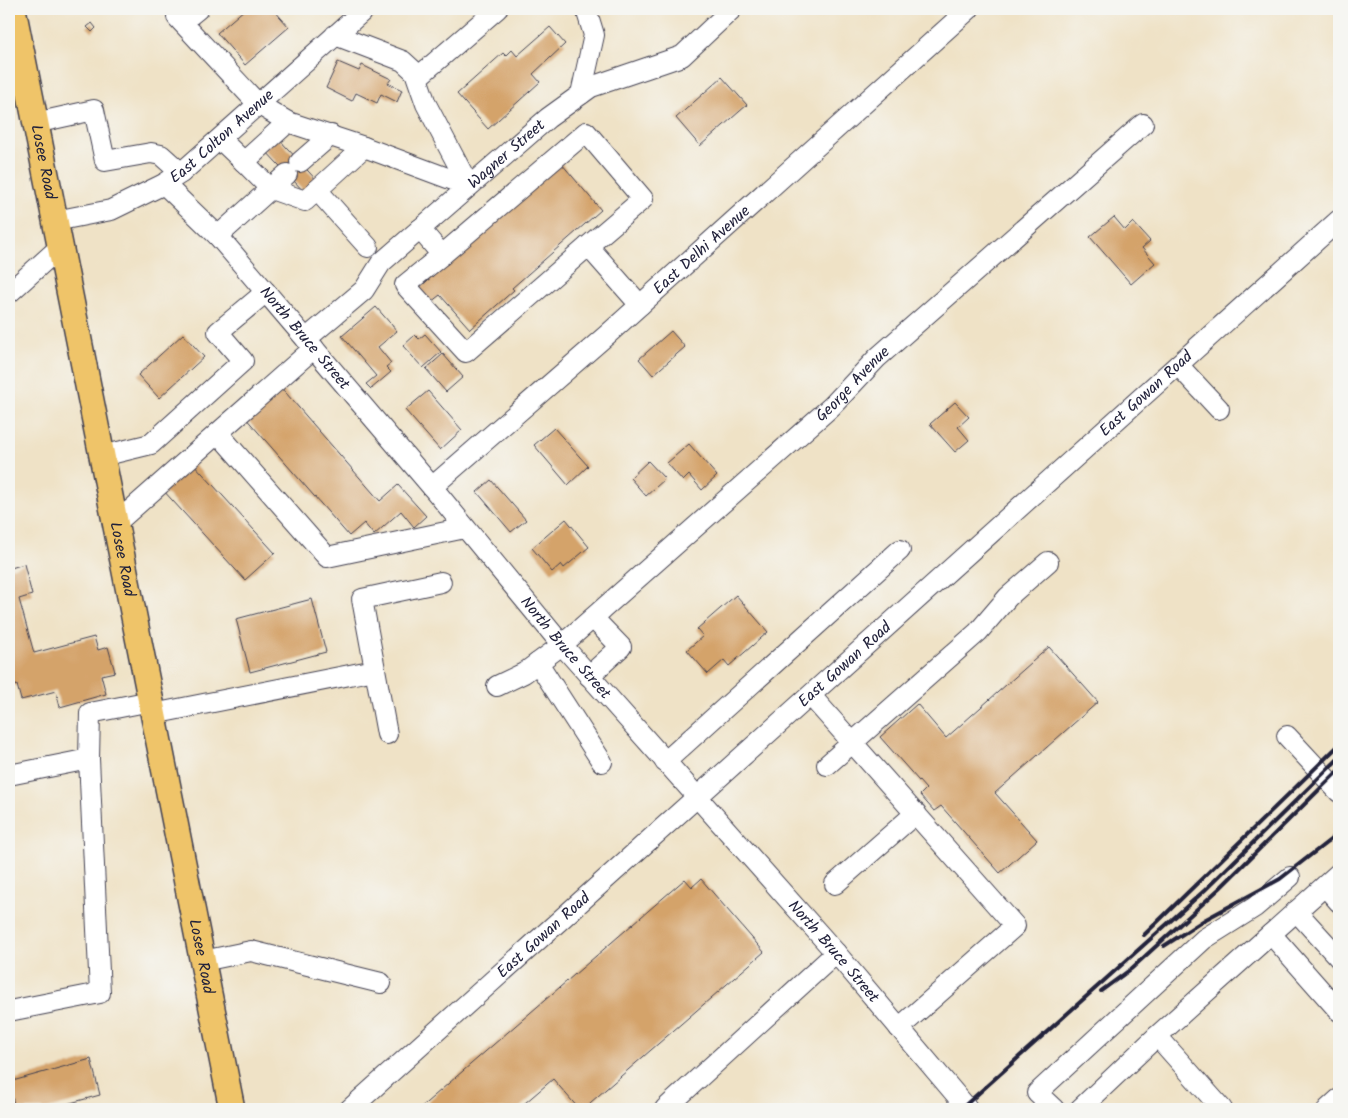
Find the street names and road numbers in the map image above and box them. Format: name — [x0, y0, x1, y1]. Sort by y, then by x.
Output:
street label: East Colton Avenue — [164, 83, 280, 190]
street label: Wagner Street — [462, 113, 551, 195]
street label: Losee Road — [24, 122, 63, 203]
street label: East Delhi Avenue — [647, 199, 756, 301]
street label: North Bruce Street — [254, 281, 357, 396]
street label: George Avenue — [810, 340, 895, 428]
street label: East Gowan Road — [1093, 344, 1199, 443]
street label: Losee Road — [103, 520, 142, 600]
street label: North Bruce Street — [514, 591, 618, 706]
street label: East Gowan Road — [792, 615, 898, 713]
street label: East Gowan Road — [491, 886, 597, 984]
street label: North Bruce Street — [782, 894, 886, 1009]
street label: Losee Road — [182, 917, 221, 997]

